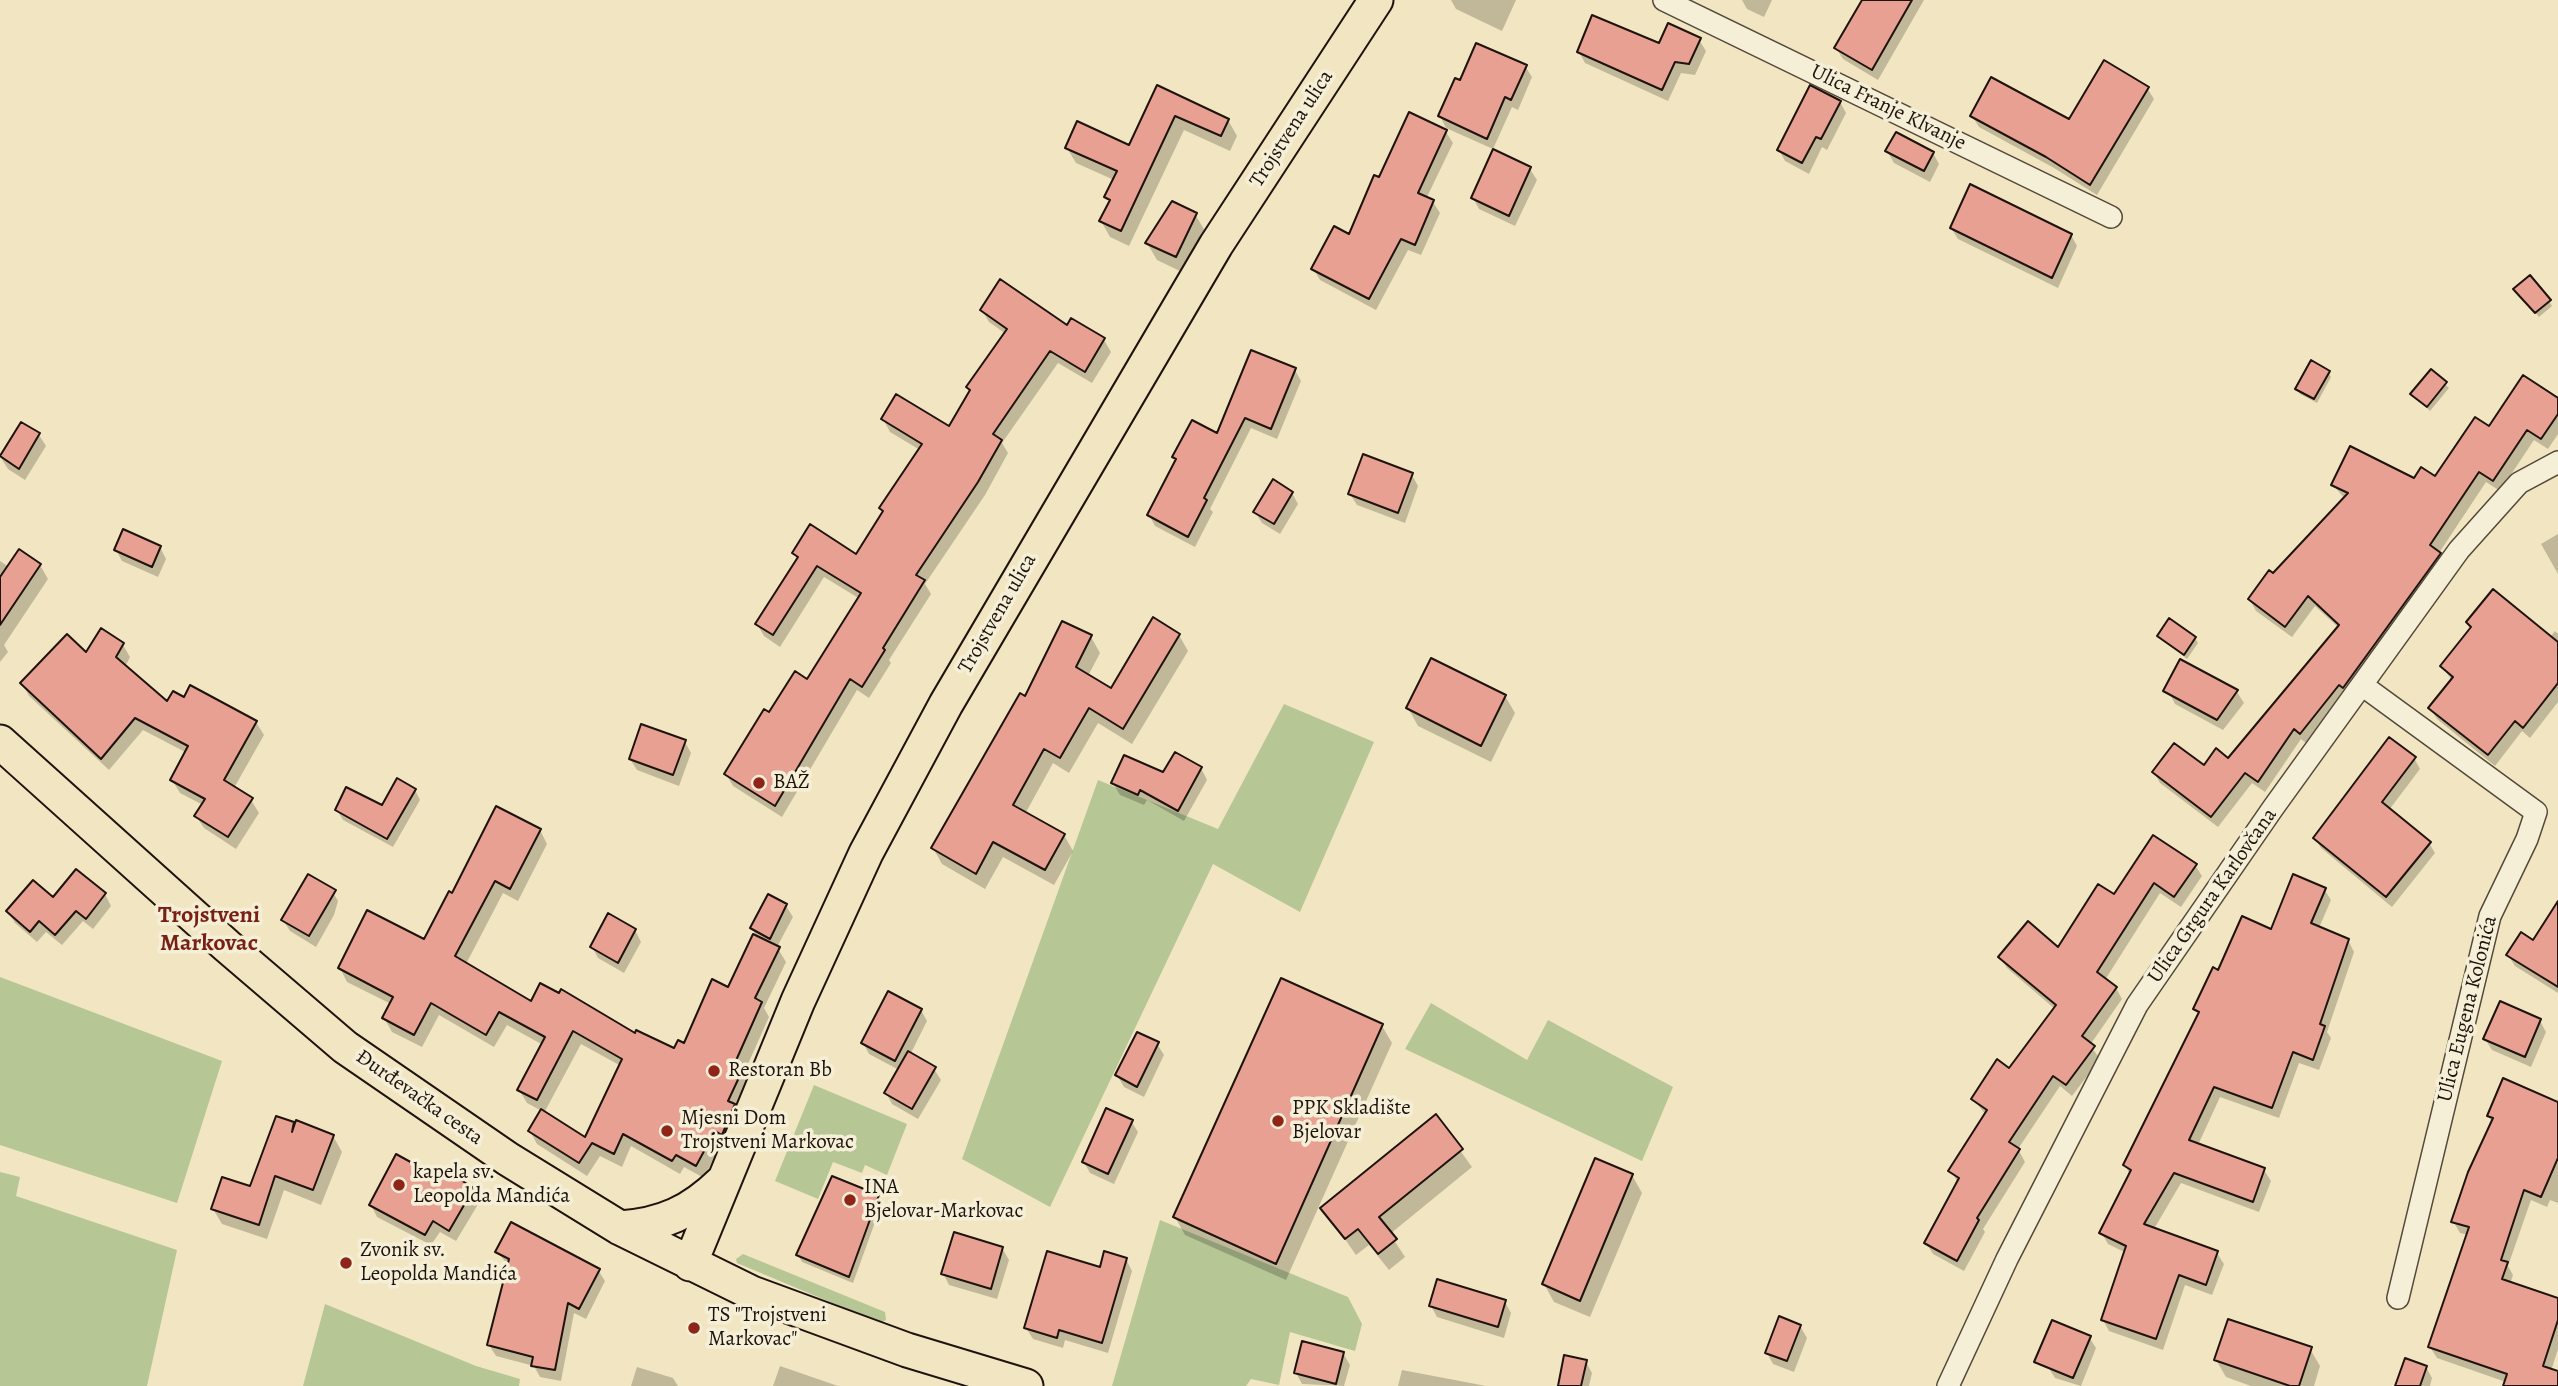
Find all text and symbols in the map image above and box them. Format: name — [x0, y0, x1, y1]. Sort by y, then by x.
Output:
street label: Ulica Franje Klvanje — [1806, 60, 1970, 156]
street label: Trojstvena ulica — [1245, 66, 1339, 192]
street label: Trojstvena ulica — [953, 549, 1043, 679]
place label: BAŽ — [773, 770, 810, 796]
marker: BAŽ — [751, 775, 767, 791]
street label: Ulica Grgura Karlovčana — [2143, 804, 2283, 988]
district label: Trojstveni Markovac — [158, 902, 260, 958]
street label: Ulica Eugena Kolonića — [2433, 913, 2503, 1105]
street label: Đurđevačka cesta — [350, 1045, 488, 1151]
place label: Restoran Bb — [728, 1058, 832, 1084]
marker: Restoran Bb — [706, 1063, 722, 1079]
place label: PPK Skladište Bjelovar — [1292, 1096, 1411, 1146]
place label: Mjesni Dom Trojstveni Markovac — [681, 1106, 854, 1156]
marker: PPK Skladište Bjelovar — [1270, 1113, 1286, 1129]
marker: Mjesni Dom Trojstveni Markovac — [659, 1123, 675, 1139]
place label: kapela sv. Leopolda Mandića — [413, 1160, 570, 1210]
place label: INA Bjelovar-Markovac — [864, 1175, 1023, 1225]
marker: kapela sv. Leopolda Mandića — [391, 1177, 407, 1193]
marker: INA Bjelovar-Markovac — [842, 1192, 858, 1208]
place label: Zvonik sv. Leopolda Mandića — [360, 1238, 517, 1288]
marker: Zvonik sv. Leopolda Mandića — [338, 1255, 354, 1271]
place label: TS "Trojstveni Markovac" — [708, 1303, 827, 1353]
marker: TS "Trojstveni Markovac" — [686, 1320, 702, 1336]

